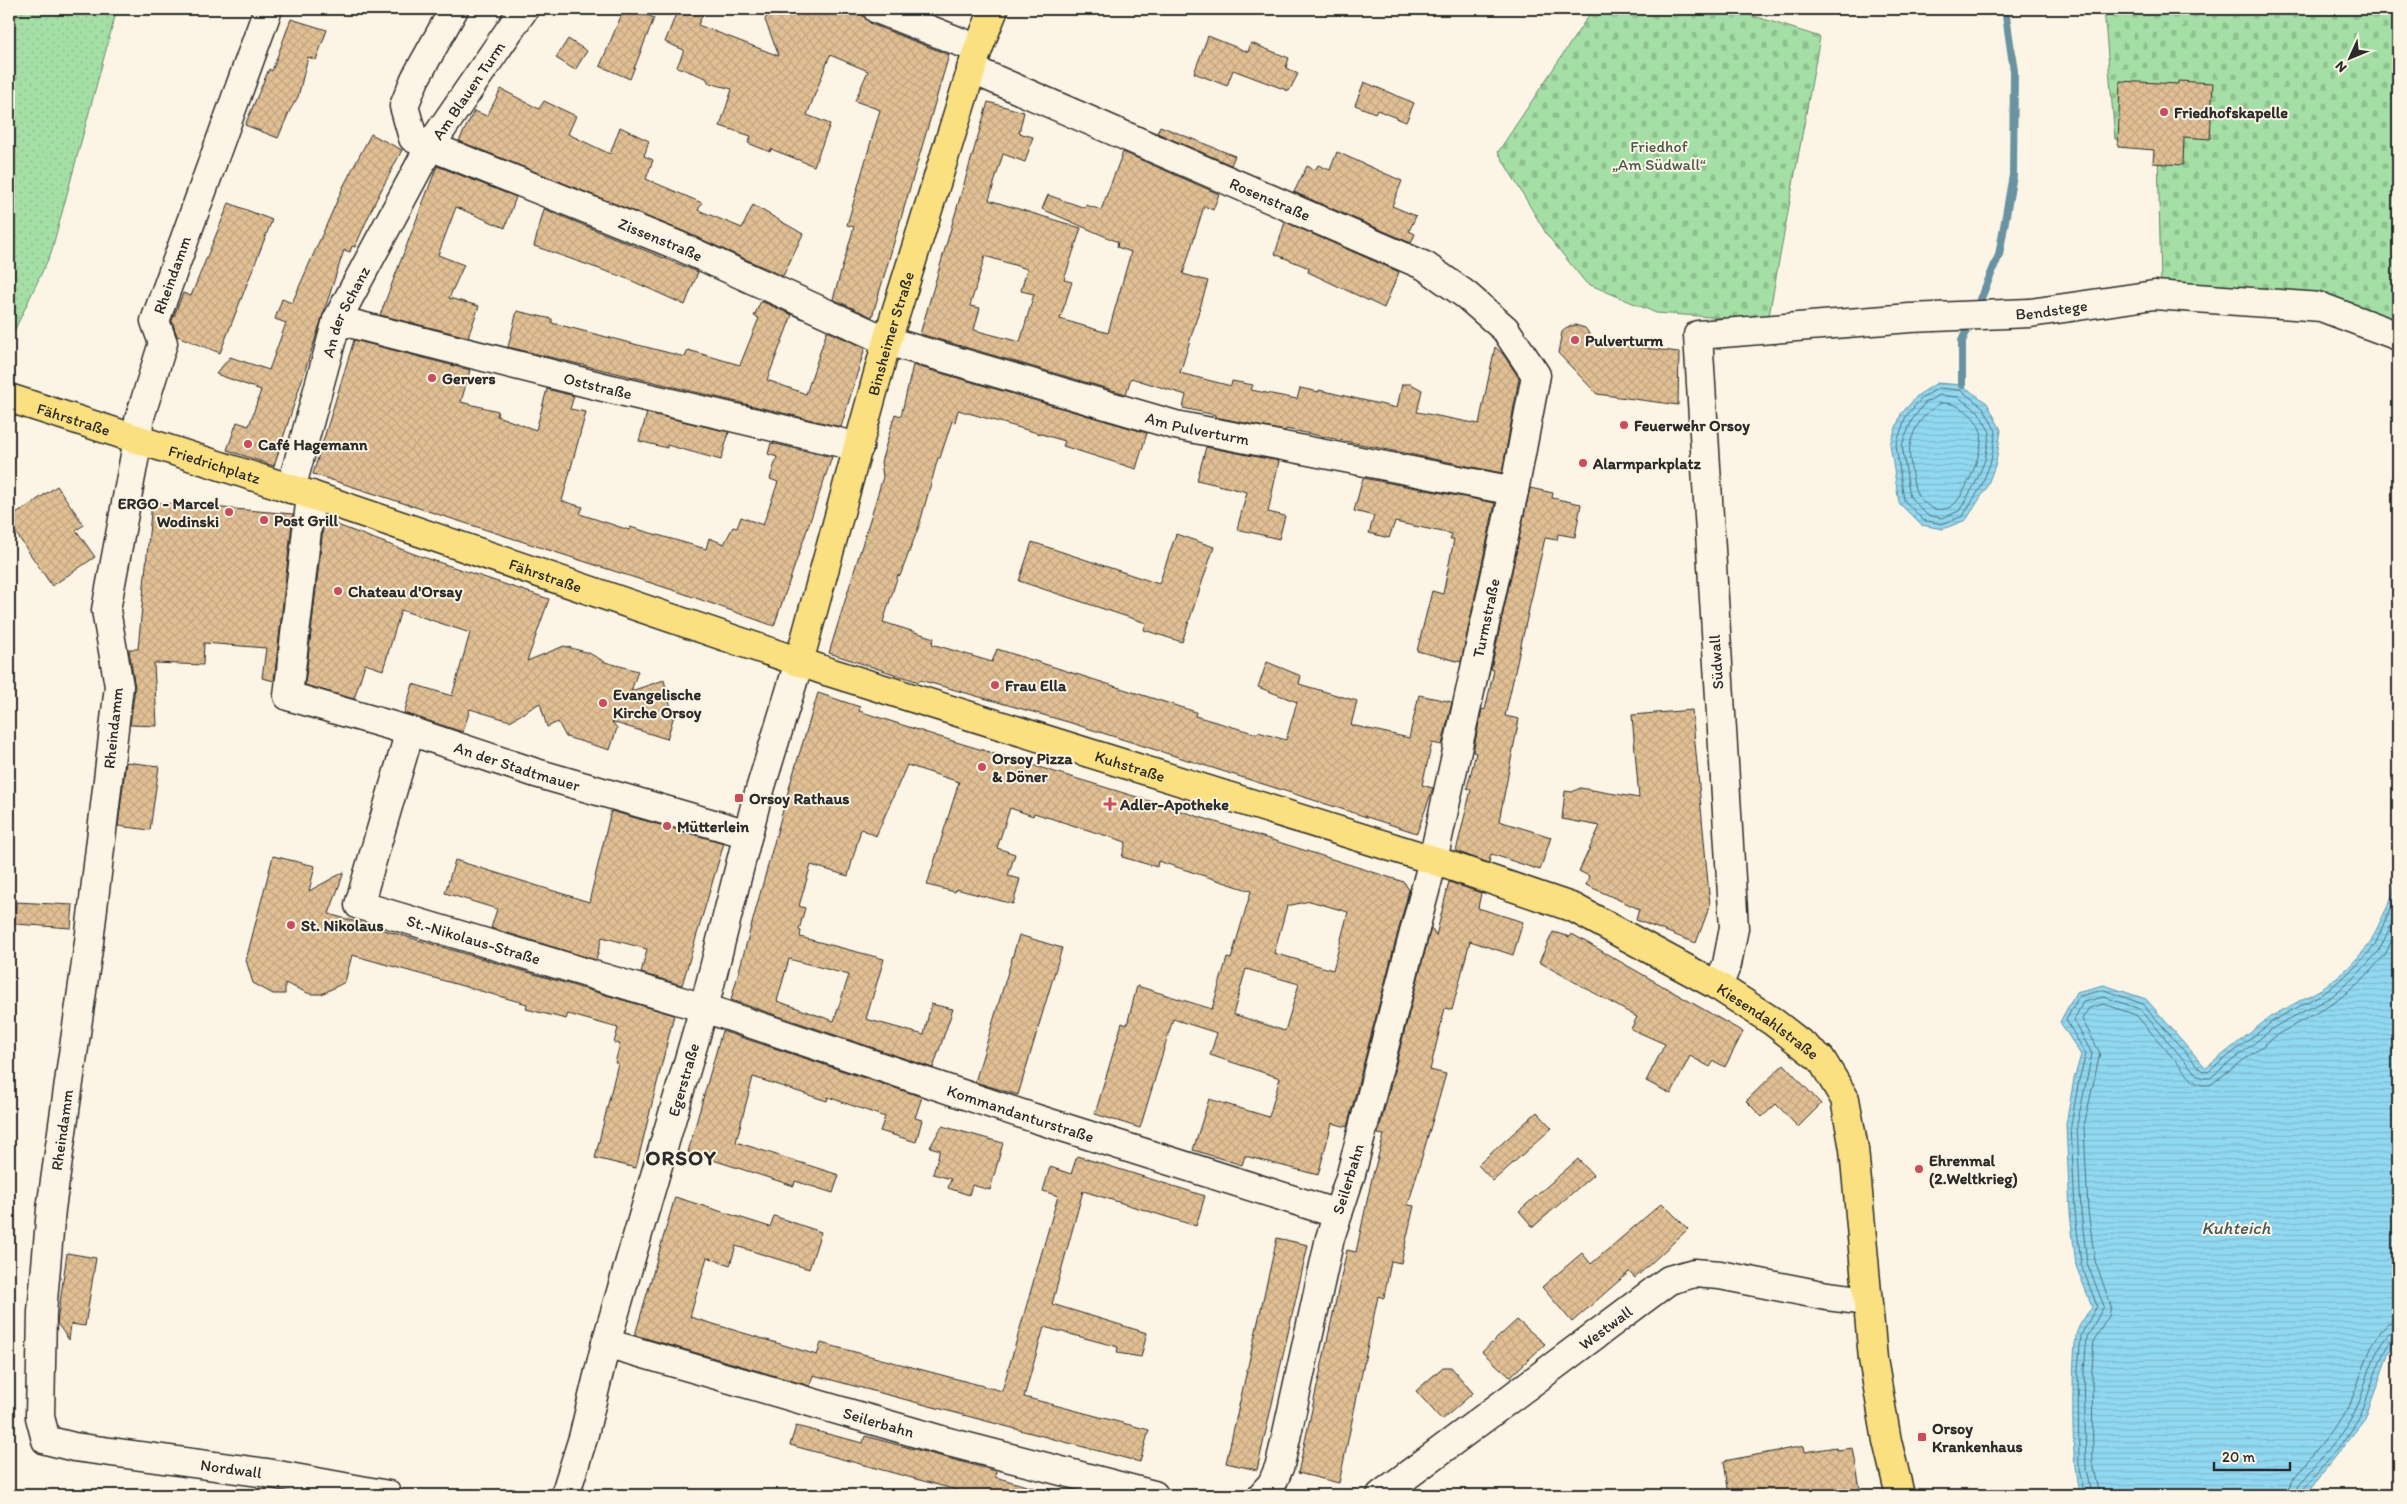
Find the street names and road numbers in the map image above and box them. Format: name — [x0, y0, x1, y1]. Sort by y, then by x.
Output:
street label: Am Blauen Turm — [428, 37, 509, 143]
street label: Rosenstraße — [1227, 173, 1313, 225]
street label: Zissenstraße — [616, 213, 706, 265]
street label: Rheindamm — [149, 233, 195, 317]
street label: An der Schanz — [318, 262, 374, 359]
street label: Binsheimer Straße — [863, 269, 918, 398]
street label: Bendstege — [2015, 295, 2089, 323]
street label: Oststraße — [562, 368, 634, 403]
street label: Fährstraße — [35, 398, 113, 439]
street label: Am Pulverturm — [1143, 407, 1252, 449]
street label: Friedrichplatz — [166, 440, 264, 488]
street label: Fährstraße — [507, 554, 584, 596]
street label: Turmstraße — [1468, 576, 1504, 659]
street label: Südwall — [1705, 633, 1727, 690]
street label: Rheindamm — [99, 686, 127, 770]
street label: An der Stadtmauer — [452, 737, 582, 795]
street label: Kuhstraße — [1093, 746, 1168, 786]
street label: St.-Nikolaus-Straße — [405, 910, 543, 968]
street label: Kiesendahlstraße — [1714, 979, 1823, 1064]
street label: Egerstraße — [663, 1040, 703, 1118]
street label: Kommandanturstraße — [945, 1080, 1097, 1146]
street label: Rheindamm — [47, 1088, 77, 1172]
street label: Seilerbahn — [1328, 1141, 1368, 1217]
street label: Westwall — [1575, 1301, 1636, 1354]
street label: Seilerbahn — [841, 1403, 917, 1441]
street label: Nordwall — [199, 1455, 264, 1482]

